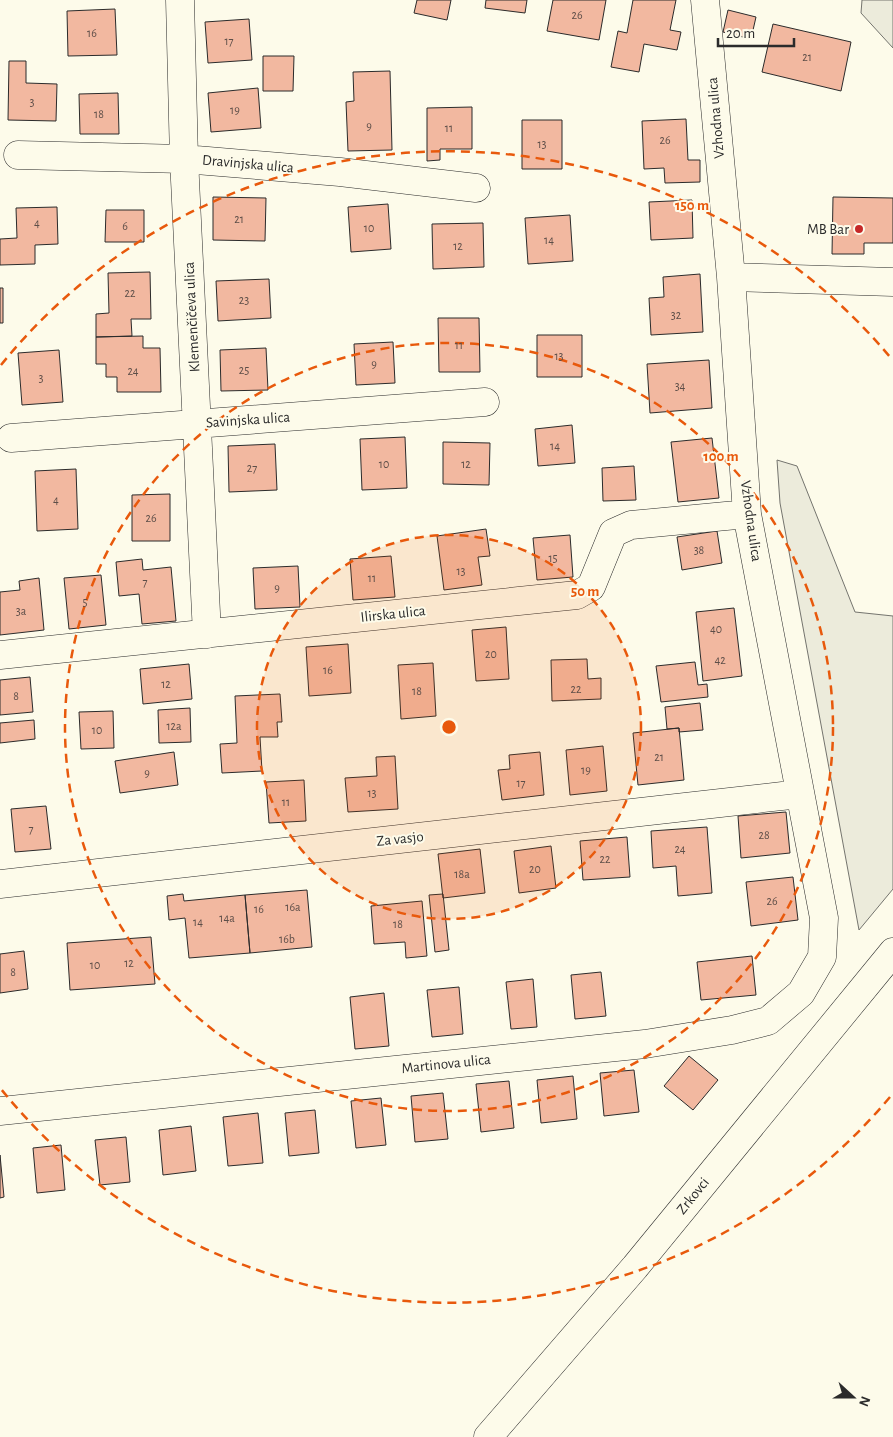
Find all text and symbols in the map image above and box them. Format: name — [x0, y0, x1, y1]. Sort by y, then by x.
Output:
house number: 26 — [571, 9, 583, 21]
scale bar — [718, 15, 794, 47]
text: 20 m — [726, 26, 755, 41]
house number: 16 — [87, 27, 97, 39]
house number: 17 — [224, 35, 234, 47]
house number: 21 — [802, 51, 812, 63]
street label: Vzhodna ulica — [705, 77, 727, 159]
house number: 3 — [30, 96, 35, 108]
house number: 19 — [230, 104, 240, 116]
house number: 18 — [94, 108, 104, 120]
house number: 9 — [366, 120, 372, 132]
house number: 11 — [445, 122, 453, 134]
house number: 26 — [659, 134, 671, 146]
house number: 13 — [537, 138, 547, 150]
street label: Dravinjska ulica — [202, 153, 294, 175]
text: 150 m — [675, 198, 709, 213]
house number: 21 — [234, 213, 244, 225]
house number: 4 — [34, 217, 40, 229]
house number: 6 — [122, 220, 128, 232]
house number: 10 — [364, 222, 374, 234]
place label: MB Bar — [807, 222, 849, 237]
marker: MB Bar — [853, 223, 865, 235]
house number: 14 — [544, 234, 554, 246]
house number: 12 — [453, 240, 463, 252]
street label: Klemenčičeva ulica — [182, 261, 202, 373]
house number: 22 — [125, 287, 136, 299]
house number: 23 — [239, 294, 249, 306]
house number: 32 — [671, 309, 682, 321]
house number: 11 — [455, 339, 463, 351]
house number: 13 — [554, 350, 564, 362]
house number: 9 — [371, 358, 377, 370]
house number: 25 — [239, 364, 249, 376]
house number: 24 — [127, 365, 139, 377]
house number: 3 — [39, 372, 44, 384]
house number: 34 — [675, 380, 686, 392]
street label: Savinjska ulica — [205, 410, 291, 430]
house number: 14 — [550, 440, 560, 452]
text: 100 m — [703, 449, 739, 464]
house number: 10 — [379, 458, 389, 470]
house number: 12 — [461, 458, 471, 470]
house number: 27 — [247, 462, 257, 474]
street label: Vzhodna ulica — [738, 479, 764, 563]
house number: 4 — [53, 494, 59, 506]
house number: 26 — [145, 512, 157, 524]
house number: 38 — [694, 544, 705, 556]
house number: 15 — [548, 552, 558, 564]
house number: 13 — [456, 565, 466, 577]
house number: 11 — [368, 572, 376, 584]
house number: 7 — [142, 576, 148, 588]
house number: 9 — [274, 582, 280, 594]
text: 50 m — [571, 584, 599, 599]
house number: 5 — [82, 596, 88, 608]
street label: Ilirska ulica — [360, 603, 426, 625]
house number: 3a — [16, 605, 27, 617]
house number: 40 — [710, 623, 722, 635]
house number: 20 — [485, 648, 497, 660]
house number: 42 — [714, 654, 726, 666]
house number: 16 — [323, 664, 333, 676]
house number: 12 — [161, 678, 171, 690]
house number: 22 — [571, 683, 582, 695]
house number: 18 — [412, 685, 422, 697]
house number: 8 — [13, 690, 19, 702]
centre of rings — [440, 718, 458, 736]
house number: 12a — [166, 720, 182, 732]
house number: 10 — [92, 724, 102, 736]
house number: 21 — [654, 751, 664, 763]
house number: 19 — [581, 764, 591, 776]
house number: 9 — [144, 767, 150, 779]
house number: 17 — [516, 777, 526, 789]
house number: 13 — [367, 787, 377, 799]
house number: 11 — [282, 796, 290, 808]
house number: 7 — [28, 823, 34, 835]
street label: Za vasjo — [376, 829, 424, 849]
house number: 28 — [758, 829, 770, 841]
house number: 24 — [674, 843, 686, 855]
house number: 22 — [600, 853, 611, 865]
house number: 20 — [529, 863, 541, 875]
house number: 18a — [454, 868, 470, 880]
house number: 26 — [766, 895, 778, 907]
house number: 16a — [285, 901, 301, 913]
house number: 16 — [254, 903, 264, 915]
house number: 14a — [219, 912, 235, 924]
house number: 14 — [193, 916, 203, 928]
house number: 18 — [393, 918, 403, 930]
house number: 16b — [279, 933, 295, 945]
house number: 12 — [124, 957, 134, 969]
house number: 10 — [90, 959, 100, 971]
house number: 8 — [10, 966, 16, 978]
street label: Martinova ulica — [401, 1052, 491, 1076]
street label: Zrkovci — [674, 1175, 712, 1217]
north arrow — [828, 1372, 878, 1422]
text: N — [856, 1394, 872, 1408]

